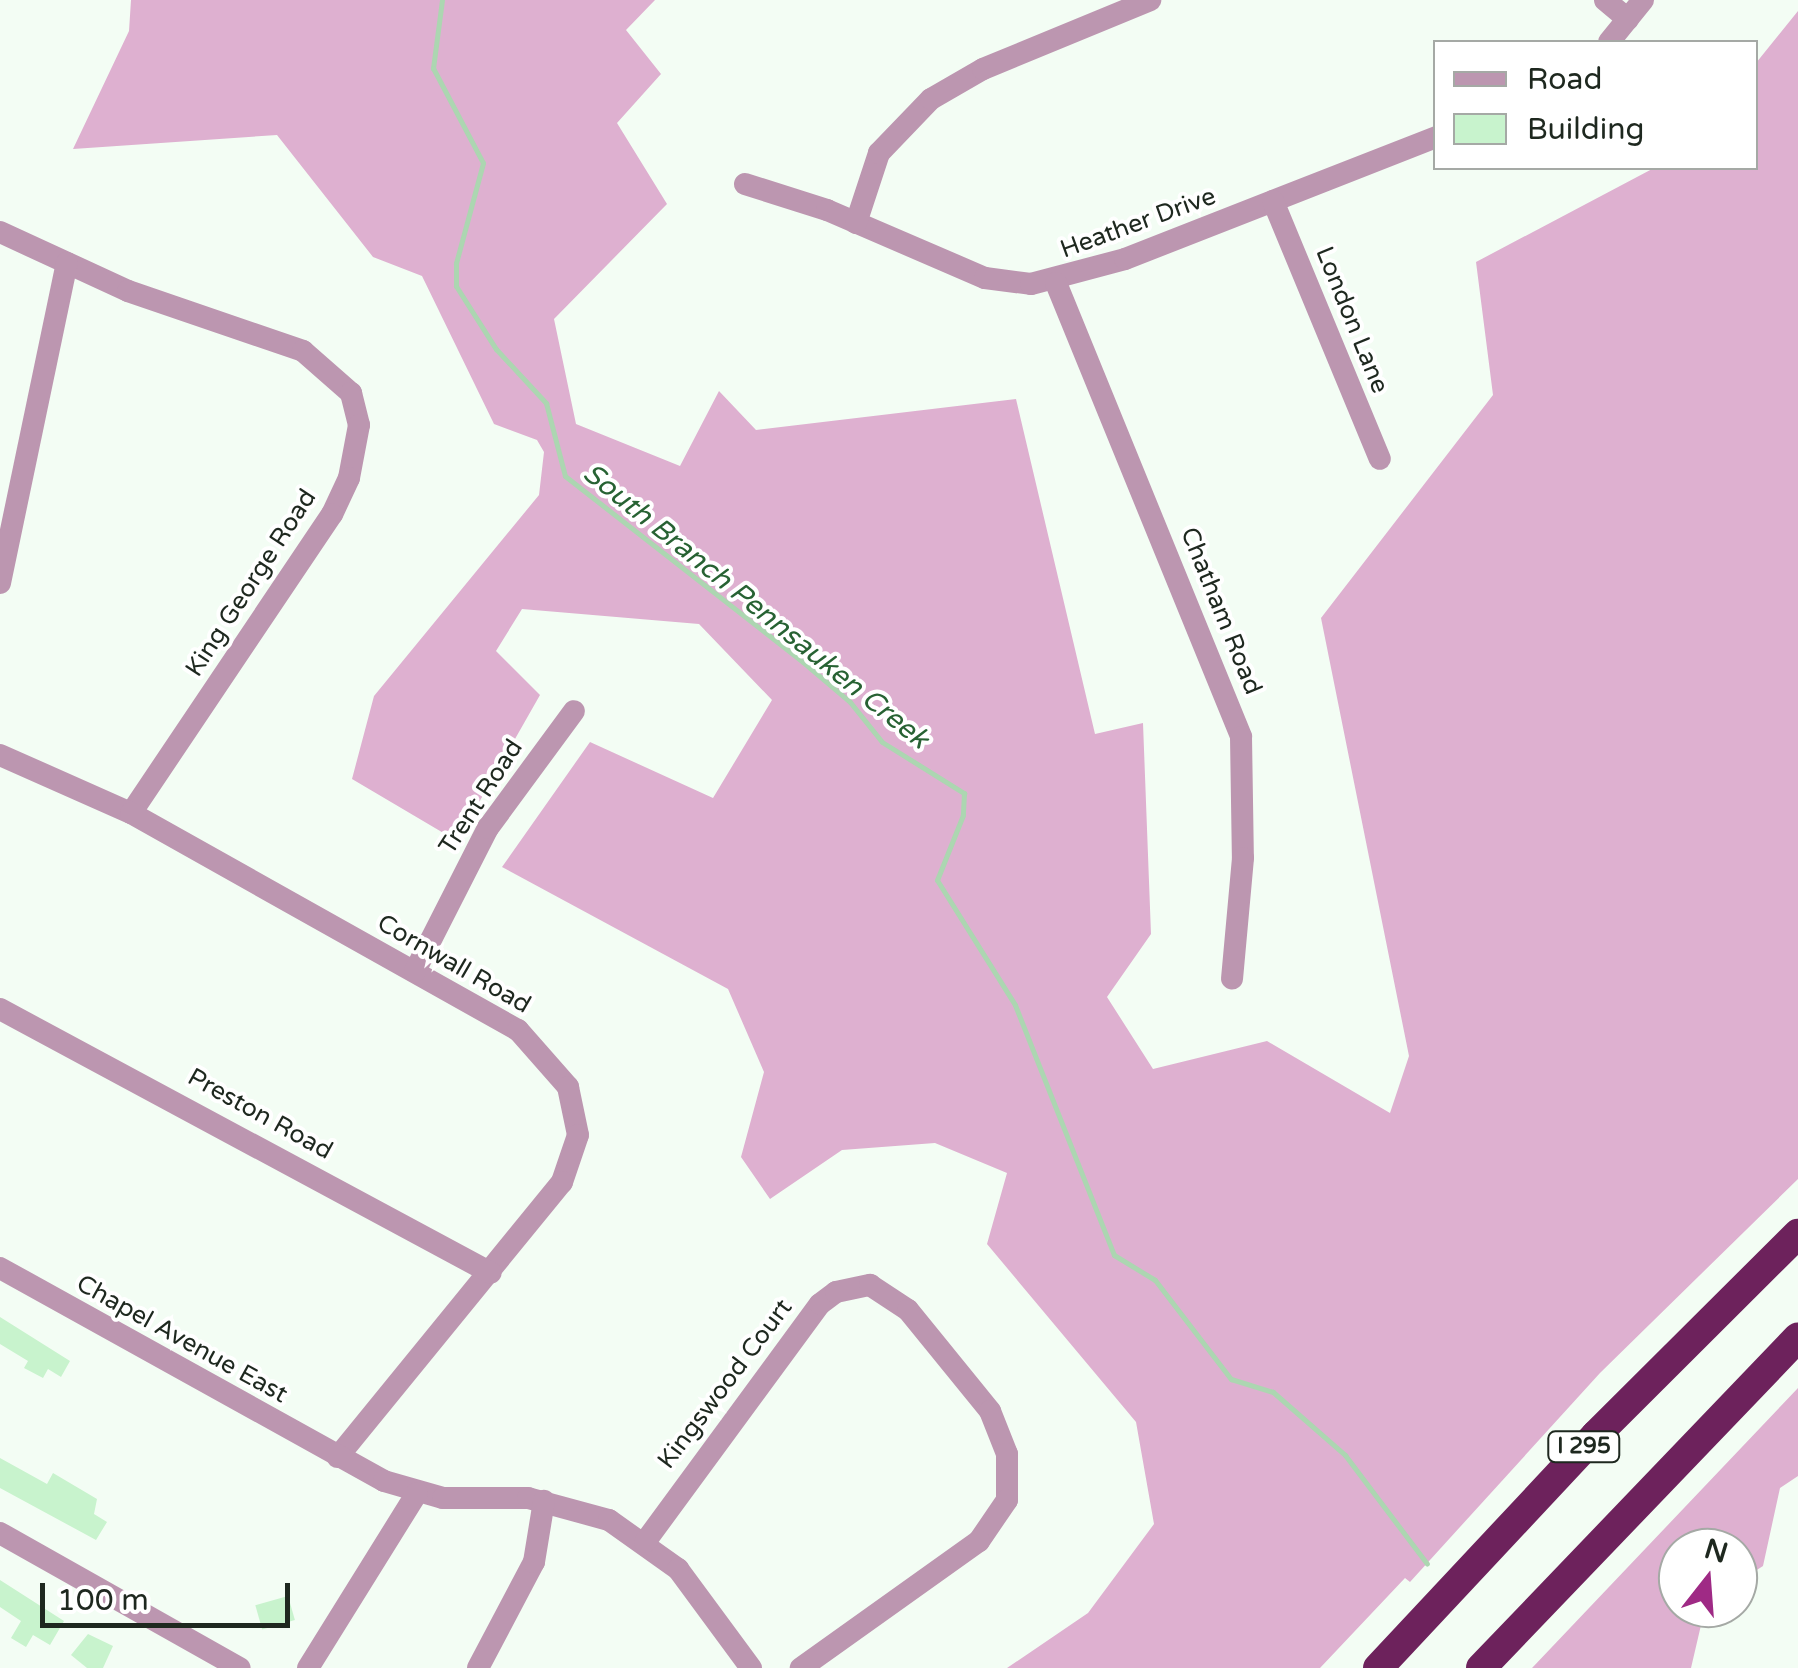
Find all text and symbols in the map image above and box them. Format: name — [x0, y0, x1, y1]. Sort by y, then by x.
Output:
legend — [1433, 40, 1758, 170]
text: Road — [1527, 61, 1602, 98]
text: Building — [1527, 111, 1644, 148]
street label: Heather Drive — [1056, 181, 1220, 265]
street label: London Lane — [1309, 242, 1395, 398]
water label: South Branch Pennsauken Creek — [577, 456, 935, 756]
street label: King George Road — [179, 484, 323, 682]
street label: Chatham Road — [1174, 523, 1268, 699]
street label: Trent Road — [433, 734, 529, 860]
street label: Cornwall Road — [372, 908, 536, 1020]
street label: Preston Road — [182, 1062, 338, 1166]
street label: Chapel Avenue East — [71, 1269, 293, 1409]
street label: Kingswood Court — [651, 1293, 799, 1475]
road number: I 295 — [1546, 1430, 1622, 1464]
north arrow — [1658, 1528, 1758, 1628]
text: N — [1700, 1532, 1732, 1571]
scale bar — [45, 1563, 295, 1625]
text: 100 m — [57, 1582, 149, 1619]

